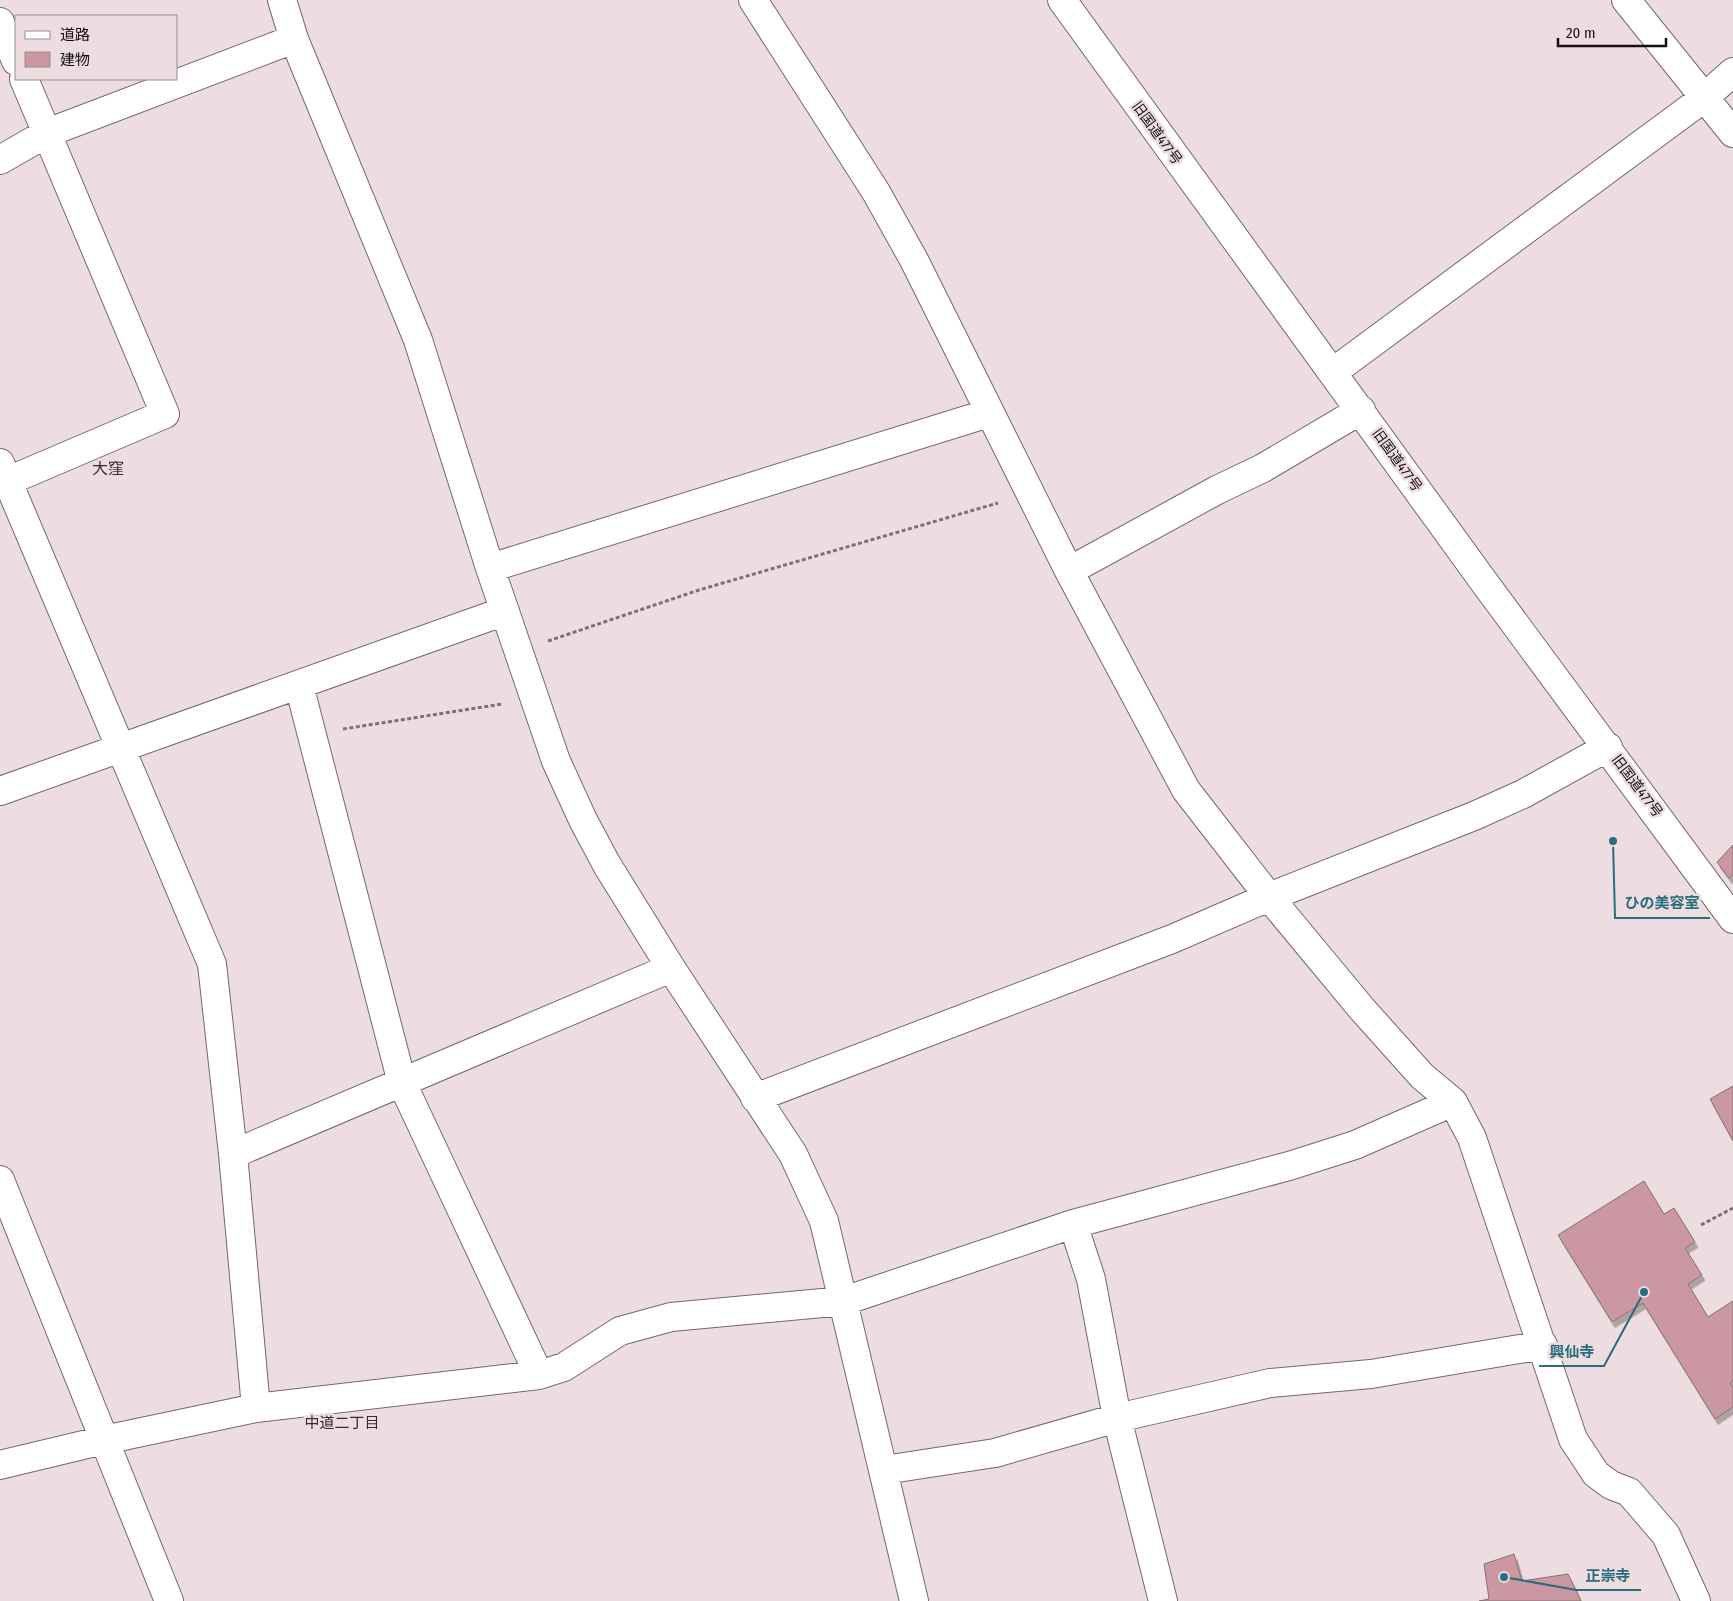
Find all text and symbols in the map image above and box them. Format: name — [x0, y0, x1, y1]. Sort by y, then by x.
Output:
legend — [15, 15, 178, 80]
scale bar — [1558, 15, 1666, 47]
text: 20 m — [1566, 24, 1596, 42]
text: 道路 — [60, 26, 90, 44]
text: 建物 — [60, 51, 90, 69]
street label: 旧国道477号 — [1128, 98, 1186, 168]
street label: 旧国道477号 — [1368, 425, 1426, 495]
district label: 大窪 — [92, 459, 124, 478]
street label: 旧国道477号 — [1608, 751, 1666, 821]
callout: ひの美容室 — [1615, 888, 1710, 918]
text: ひの美容室 — [1624, 894, 1700, 912]
callout: 興仙寺 — [1539, 1336, 1604, 1366]
text: 興仙寺 — [1549, 1343, 1595, 1361]
district label: 中道二丁目 — [304, 1414, 380, 1432]
callout: 正崇寺 — [1576, 1560, 1641, 1590]
text: 正崇寺 — [1585, 1567, 1631, 1585]

